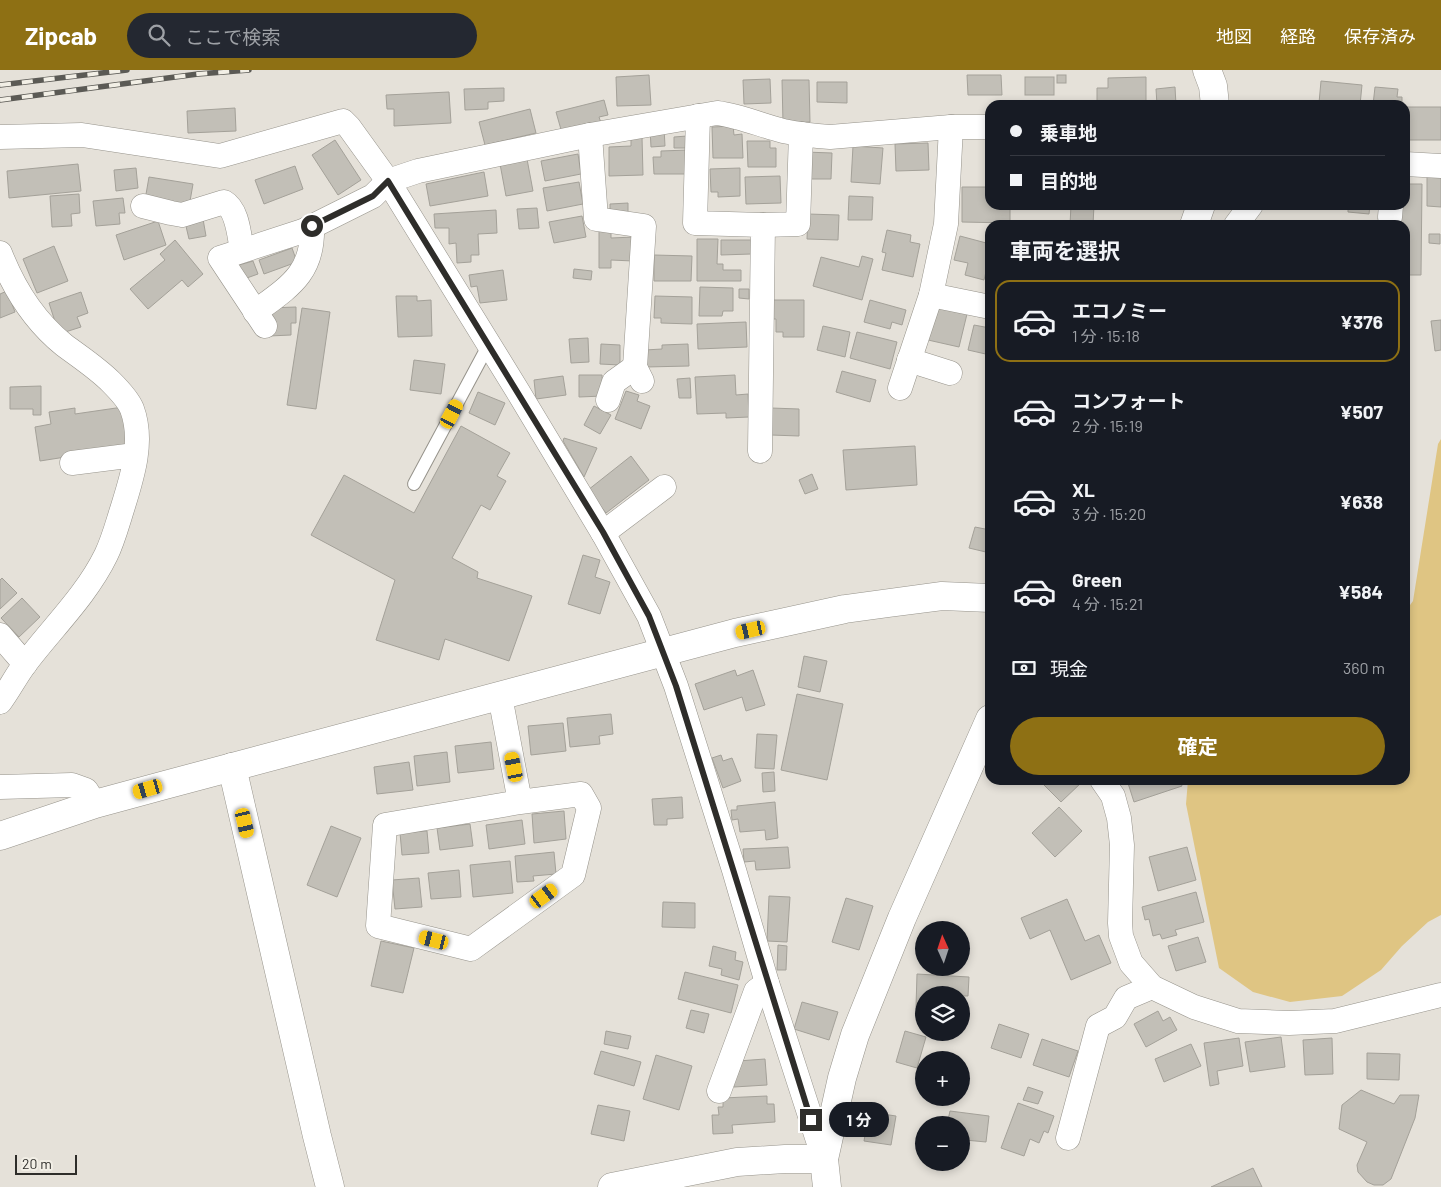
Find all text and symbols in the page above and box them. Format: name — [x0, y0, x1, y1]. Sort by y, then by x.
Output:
search box — [127, 13, 477, 58]
text: Zipcab — [25, 21, 97, 50]
icon: search — [145, 21, 173, 49]
text: ここで検索 — [185, 25, 280, 48]
text: 地図 — [1216, 25, 1252, 47]
text: 経路 — [1280, 25, 1316, 47]
text: 保存済み — [1344, 25, 1416, 47]
text: 乗車地 — [1040, 121, 1097, 144]
text: 目的地 — [1040, 169, 1097, 192]
route start — [301, 215, 323, 237]
text: 車両を選択 — [1010, 237, 1120, 263]
icon: car — [1012, 299, 1057, 344]
text: エコノミー — [1072, 299, 1167, 322]
text: ¥376 — [1340, 310, 1383, 333]
text: 1 分 · 15:18 — [1072, 326, 1140, 345]
icon: car — [1012, 389, 1057, 434]
text: コンフォート — [1072, 389, 1185, 412]
car — [438, 397, 465, 431]
text: ¥507 — [1339, 400, 1383, 423]
text: 2 分 · 15:19 — [1072, 416, 1143, 435]
text: XL — [1072, 478, 1095, 501]
icon: car — [1012, 479, 1057, 524]
text: ¥638 — [1339, 490, 1383, 513]
text: 3 分 · 15:20 — [1072, 504, 1146, 523]
text: Green — [1072, 568, 1122, 591]
icon: car — [1012, 569, 1057, 614]
text: ¥584 — [1338, 580, 1383, 603]
text: 4 分 · 15:21 — [1072, 594, 1143, 613]
car — [734, 619, 767, 641]
icon: cash — [1010, 654, 1038, 682]
text: 現金 — [1050, 657, 1088, 680]
text: 360 m — [1343, 658, 1385, 677]
button: 確定 — [1010, 717, 1385, 775]
car — [503, 751, 524, 783]
car — [131, 778, 164, 800]
car — [234, 807, 255, 839]
car — [527, 881, 560, 911]
north arrow — [915, 921, 970, 976]
map controls — [915, 921, 970, 1171]
car — [417, 929, 450, 951]
button: layers — [915, 986, 970, 1041]
button: + — [915, 1051, 970, 1106]
callout: 1 分 — [828, 1102, 888, 1138]
route end — [800, 1109, 822, 1131]
text: 1 分 — [847, 1110, 871, 1129]
button: − — [915, 1116, 970, 1171]
scale bar — [15, 1152, 78, 1175]
text: 20 m — [22, 1155, 52, 1172]

